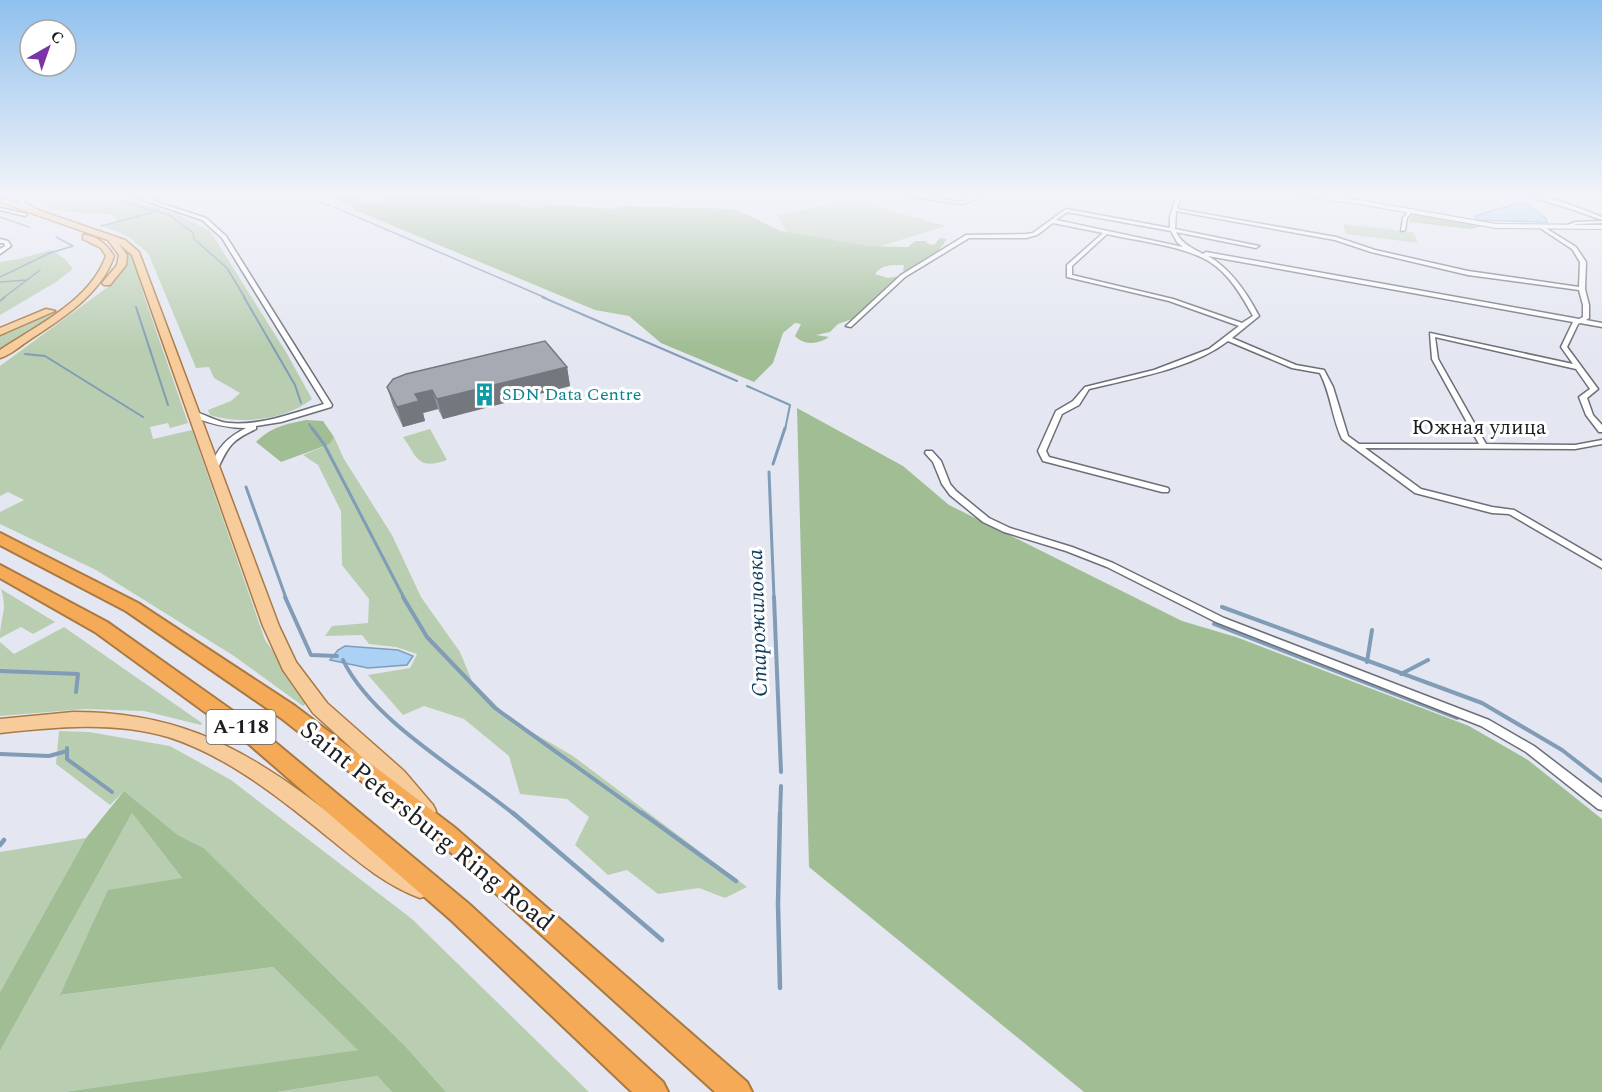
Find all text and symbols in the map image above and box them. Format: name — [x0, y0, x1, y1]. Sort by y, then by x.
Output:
north arrow — [18, 18, 78, 78]
text: С — [45, 24, 69, 50]
building icon: SDN Data Centre — [471, 381, 497, 407]
place label: SDN Data Centre — [502, 381, 641, 408]
street label: Южная улица — [1412, 412, 1547, 444]
water label: Старожиловка — [739, 548, 777, 698]
road number: А-118 — [206, 710, 276, 744]
street label: Saint Petersburg Ring Road — [291, 711, 563, 941]

